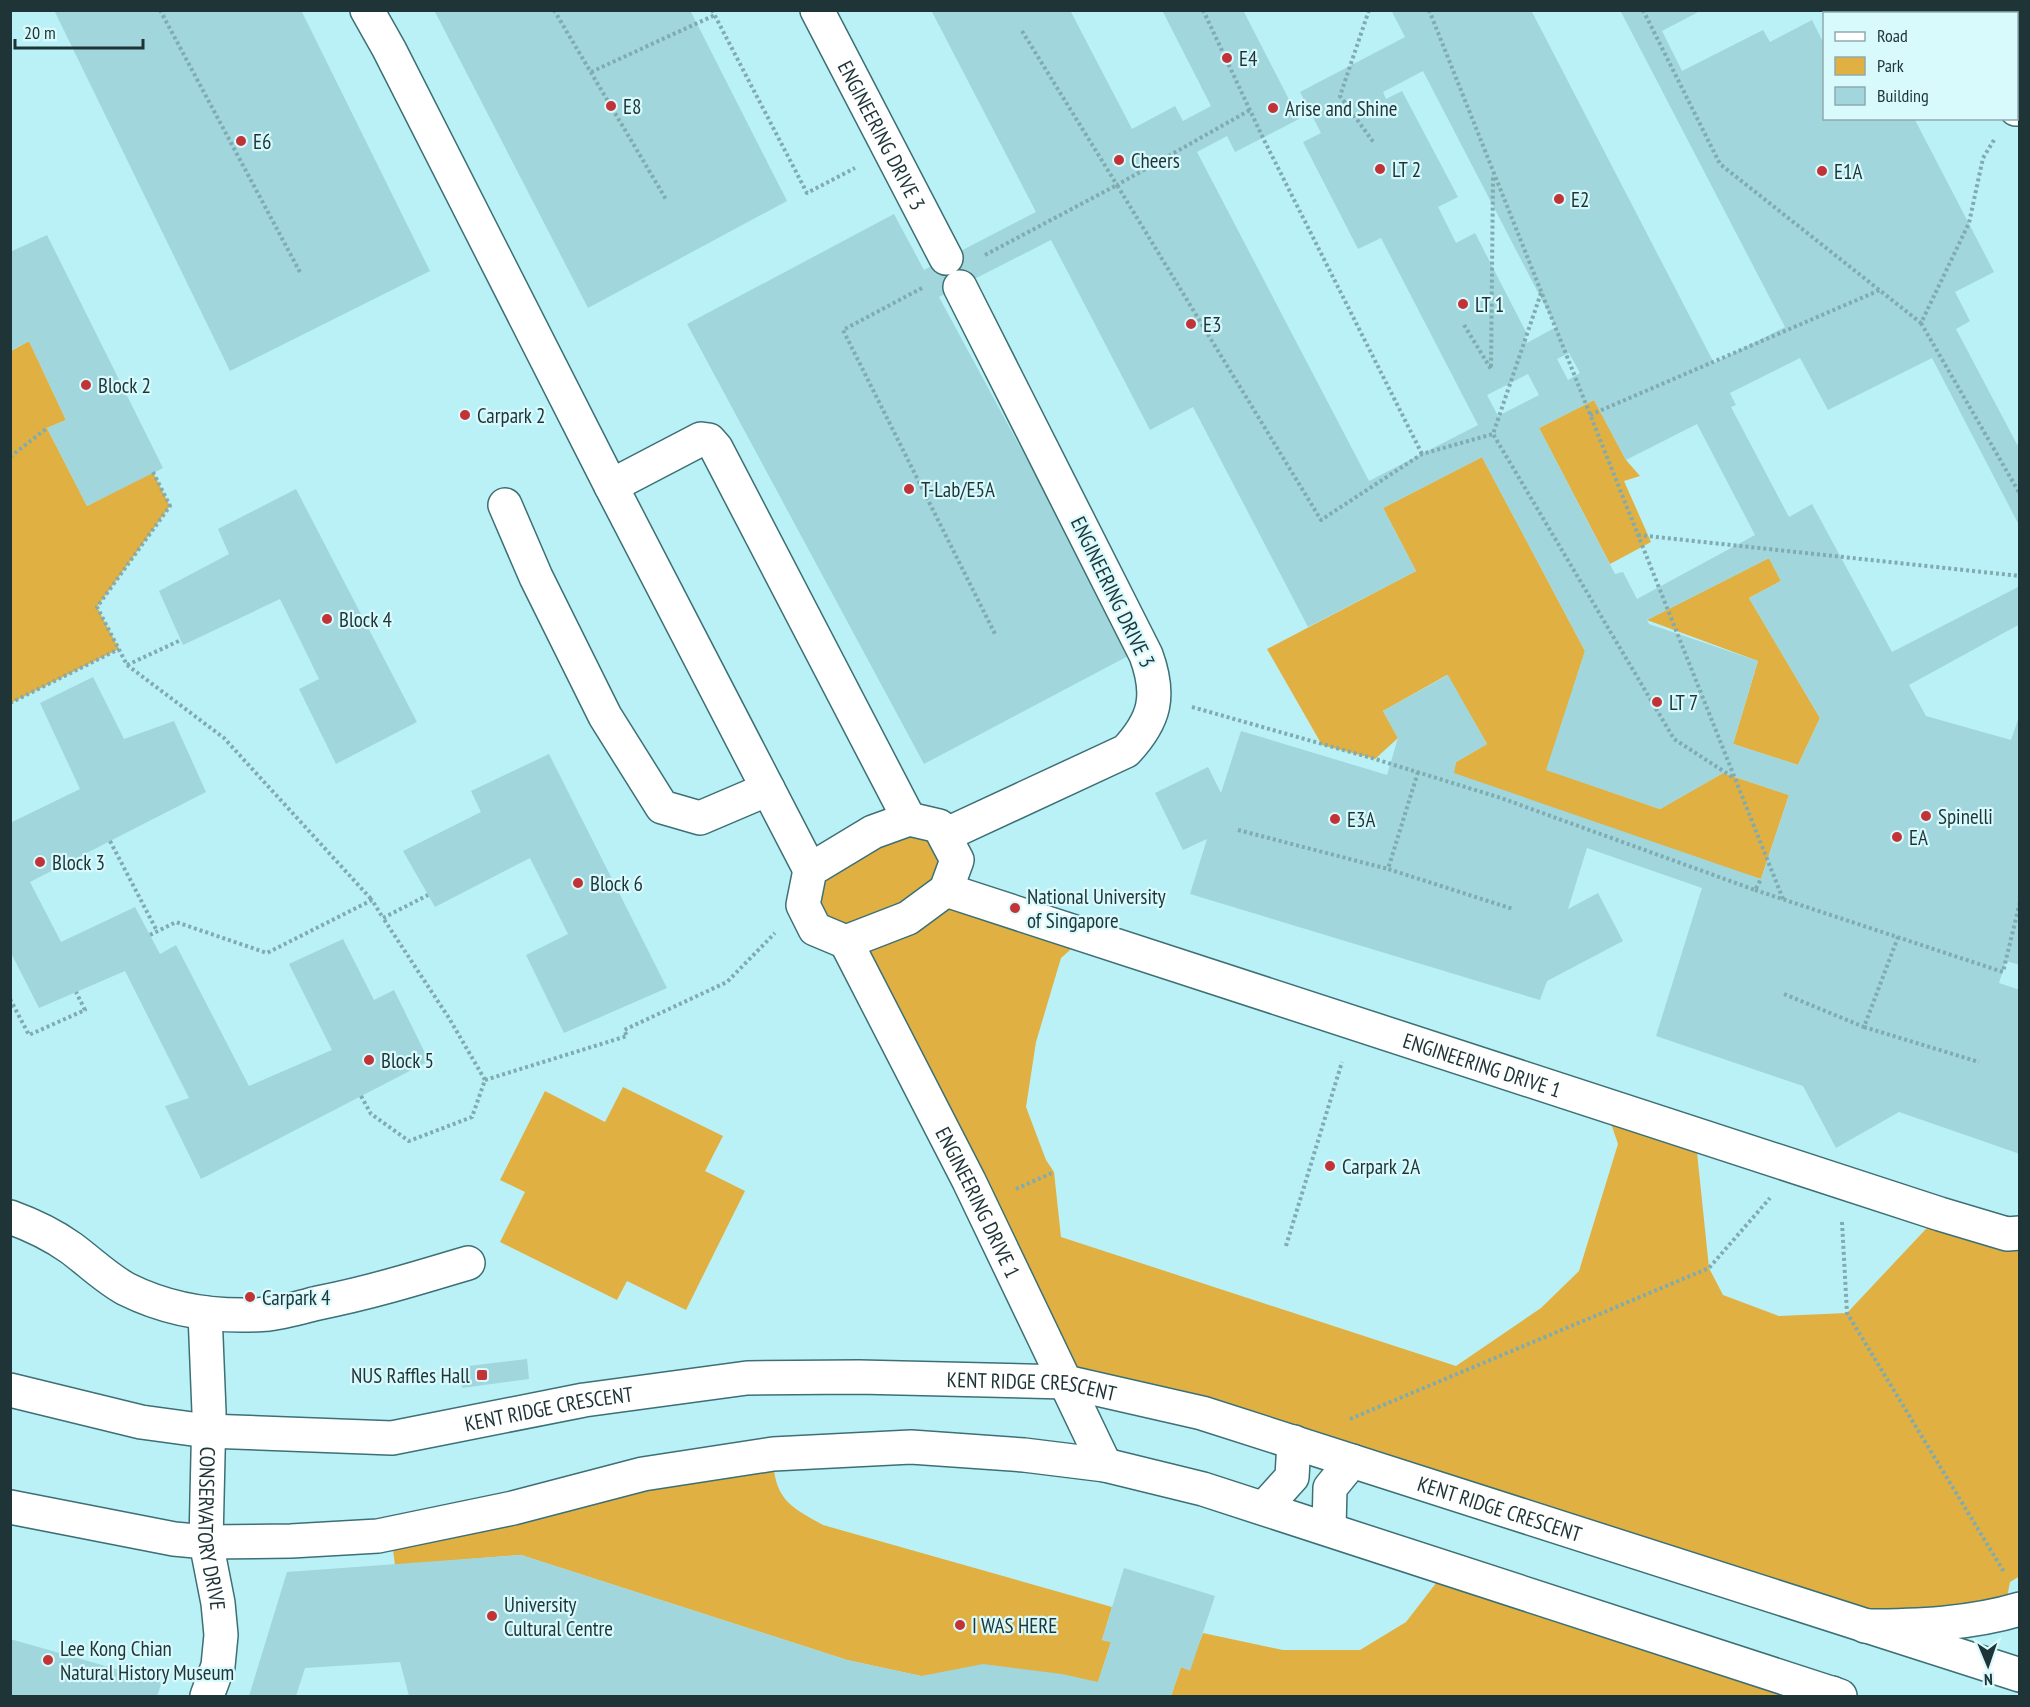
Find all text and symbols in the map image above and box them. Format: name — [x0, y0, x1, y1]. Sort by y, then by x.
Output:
scale bar — [15, 12, 142, 50]
legend — [1823, 12, 2018, 120]
text: 20 m — [24, 21, 56, 44]
text: Road — [1877, 24, 1908, 47]
place label: E4 — [1239, 45, 1258, 72]
marker: E4 — [1220, 51, 1234, 65]
text: Park — [1877, 54, 1904, 77]
street label: ENGINEERING DRIVE 3 — [832, 56, 932, 214]
text: Building — [1877, 84, 1929, 107]
place label: E8 — [623, 93, 641, 120]
place label: Arise and Shine — [1285, 95, 1397, 122]
marker: E8 — [604, 99, 618, 113]
marker: Arise and Shine — [1266, 101, 1280, 115]
place label: E6 — [253, 128, 271, 155]
marker: E6 — [234, 134, 248, 148]
place label: Cheers — [1131, 147, 1180, 174]
marker: Cheers — [1112, 153, 1126, 167]
place label: LT 2 — [1392, 156, 1421, 183]
place label: E1A — [1834, 158, 1862, 185]
marker: LT 2 — [1373, 162, 1387, 176]
marker: E1A — [1815, 164, 1829, 178]
place label: E2 — [1571, 186, 1589, 213]
marker: E2 — [1552, 192, 1566, 206]
place label: LT 1 — [1475, 291, 1504, 318]
marker: LT 1 — [1456, 297, 1470, 311]
place label: E3 — [1203, 311, 1221, 338]
marker: E3 — [1184, 317, 1198, 331]
place label: Block 2 — [98, 372, 151, 399]
marker: Block 2 — [79, 378, 93, 392]
place label: Carpark 2 — [477, 402, 545, 429]
marker: Carpark 2 — [458, 408, 472, 422]
place label: T-Lab/E5A — [921, 476, 995, 503]
marker: T-Lab/E5A — [902, 482, 916, 496]
street label: ENGINEERING DRIVE 3 — [1065, 512, 1161, 672]
place label: Block 4 — [339, 606, 392, 633]
marker: Block 4 — [320, 612, 334, 626]
place label: LT 7 — [1669, 689, 1698, 716]
marker: LT 7 — [1650, 695, 1664, 709]
place label: Spinelli — [1938, 803, 1993, 830]
place label: E3A — [1347, 806, 1375, 833]
marker: Spinelli — [1919, 809, 1933, 823]
marker: E3A — [1328, 812, 1342, 826]
place label: EA — [1909, 824, 1928, 851]
marker: EA — [1890, 830, 1904, 844]
place label: Block 3 — [52, 849, 105, 876]
marker: Block 3 — [33, 855, 47, 869]
place label: Block 6 — [590, 870, 643, 897]
marker: Block 6 — [571, 876, 585, 890]
place label: National University of Singapore — [1027, 883, 1166, 934]
marker: National University of Singapore — [1008, 901, 1022, 915]
street label: ENGINEERING DRIVE 1 — [1400, 1026, 1565, 1103]
place label: Block 5 — [381, 1047, 434, 1074]
marker: Block 5 — [362, 1053, 376, 1067]
street label: ENGINEERING DRIVE 1 — [930, 1122, 1027, 1282]
place label: Carpark 2A — [1342, 1153, 1420, 1180]
marker: Carpark 2A — [1323, 1159, 1337, 1173]
place label: Carpark 4 — [262, 1284, 331, 1311]
marker: Carpark 4 — [243, 1290, 257, 1304]
place label: NUS Raffles Hall — [351, 1362, 470, 1389]
street label: KENT RIDGE CRESCENT — [946, 1366, 1120, 1407]
marker: NUS Raffles Hall — [475, 1368, 489, 1382]
street label: KENT RIDGE CRESCENT — [462, 1380, 635, 1437]
street label: CONSERVATORY DRIVE — [192, 1446, 232, 1611]
street label: KENT RIDGE CRESCENT — [1414, 1469, 1586, 1547]
place label: University Cultural Centre — [504, 1591, 613, 1642]
marker: University Cultural Centre — [485, 1609, 499, 1623]
place label: I WAS HERE — [972, 1612, 1057, 1639]
marker: I WAS HERE — [953, 1618, 967, 1632]
place label: Lee Kong Chian Natural History Museum — [60, 1635, 234, 1686]
north arrow — [1958, 1635, 2018, 1695]
marker: Lee Kong Chian Natural History Museum — [41, 1653, 55, 1667]
text: N — [1984, 1670, 1993, 1690]

